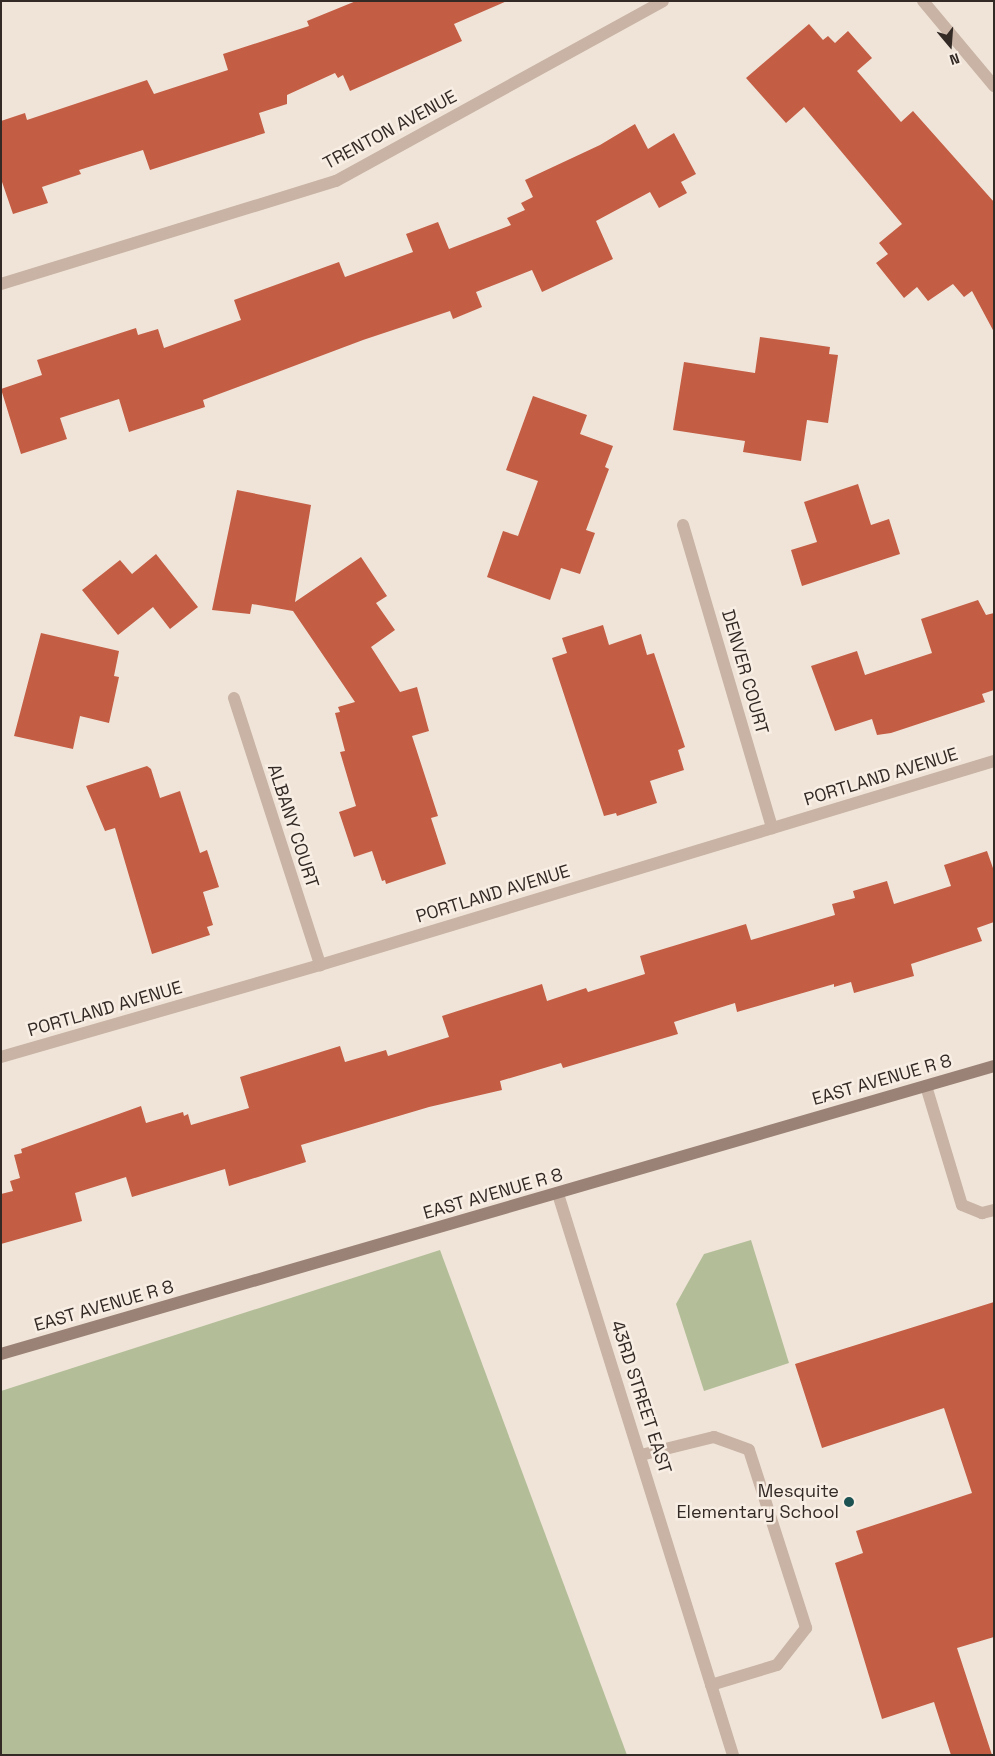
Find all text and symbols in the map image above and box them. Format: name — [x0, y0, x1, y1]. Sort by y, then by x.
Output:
north arrow — [925, 20, 975, 70]
text: N — [947, 49, 962, 69]
street label: TRENTON AVENUE — [319, 86, 461, 174]
street label: DENVER COURT — [717, 607, 773, 737]
street label: PORTLAND AVENUE — [801, 743, 961, 811]
street label: ALBANY COURT — [263, 761, 323, 891]
street label: PORTLAND AVENUE — [413, 860, 573, 928]
street label: PORTLAND AVENUE — [25, 977, 185, 1041]
street label: EAST AVENUE R 8 — [809, 1050, 955, 1110]
street label: EAST AVENUE R 8 — [420, 1164, 566, 1224]
street label: EAST AVENUE R 8 — [31, 1276, 177, 1336]
street label: 43RD STREET EAST — [606, 1317, 676, 1477]
place label: Mesquite Elementary School — [676, 1481, 839, 1524]
marker: Mesquite Elementary School — [843, 1496, 855, 1508]

